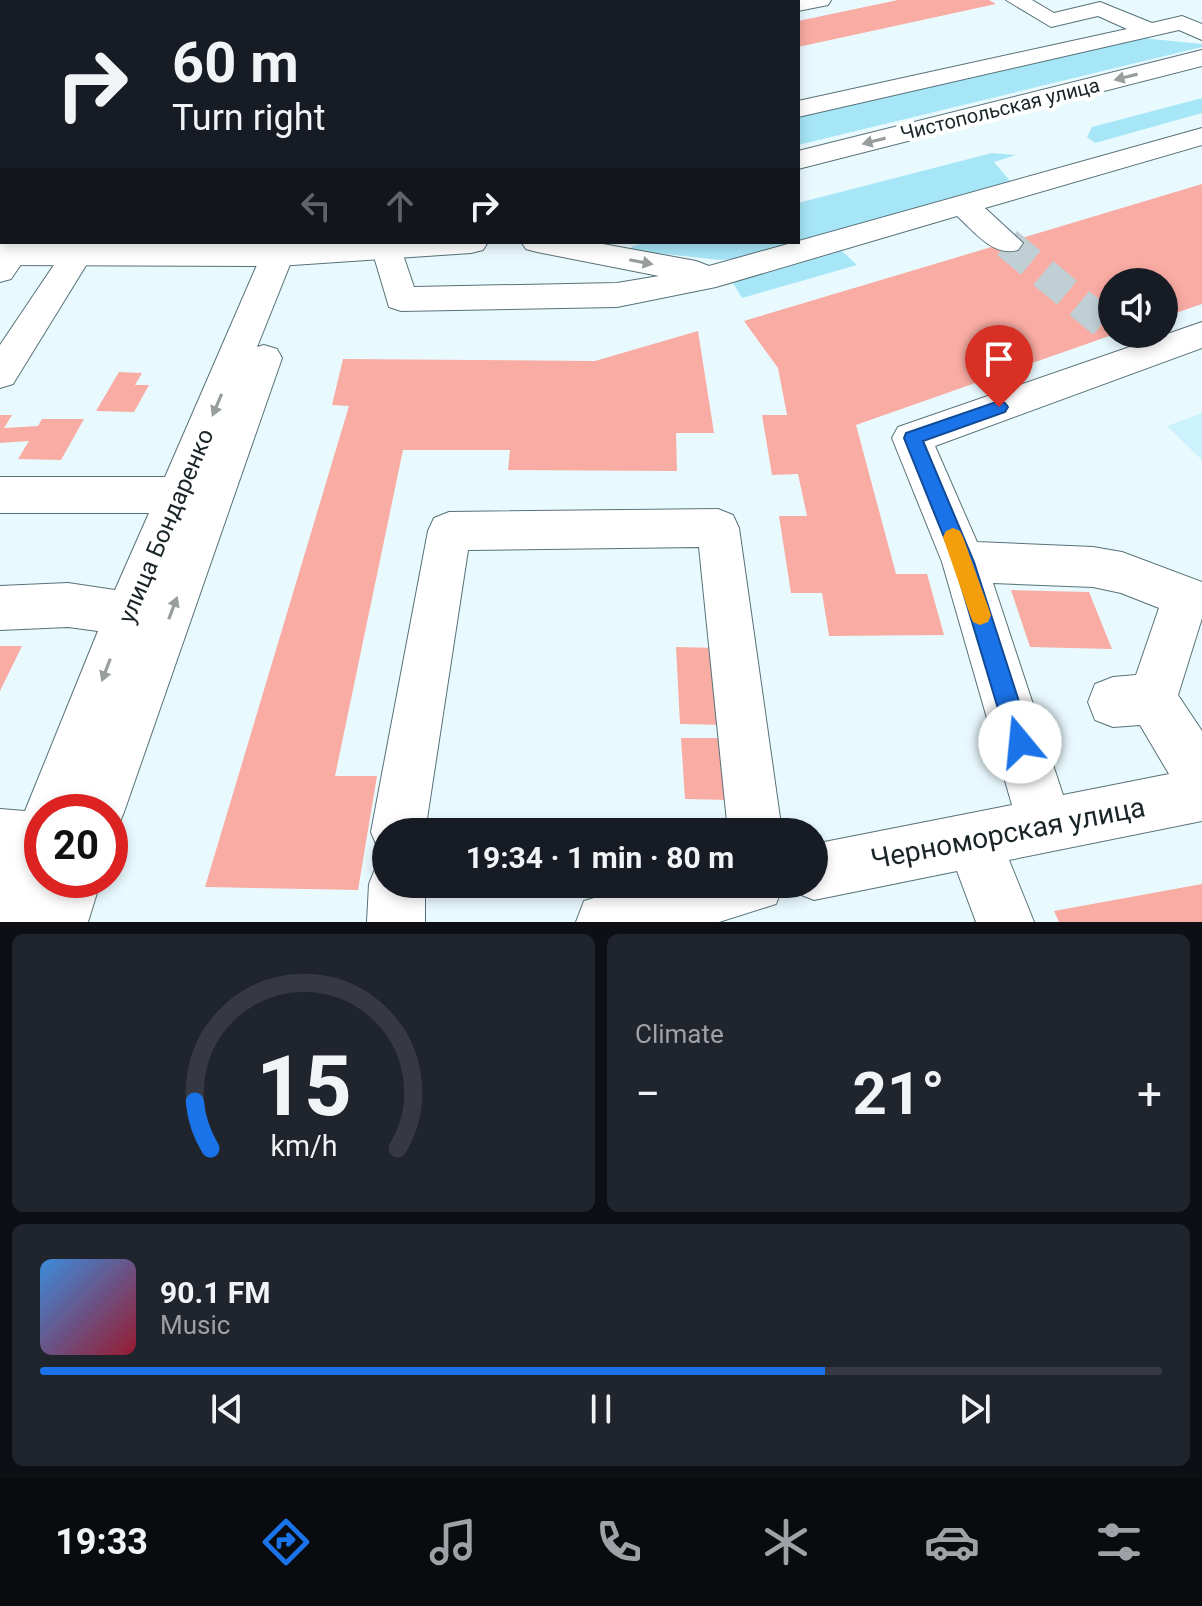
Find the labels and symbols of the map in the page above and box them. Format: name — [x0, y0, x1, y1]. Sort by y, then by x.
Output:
one-way arrow — [1114, 71, 1139, 83]
street label: Чистопольская улица — [898, 73, 1102, 145]
one-way arrow — [862, 135, 887, 147]
one-way arrow — [629, 256, 654, 268]
pin — [965, 325, 1033, 407]
one-way arrow — [211, 393, 224, 417]
street label: улица Бондаренко — [112, 425, 220, 627]
one-way arrow — [167, 595, 180, 619]
one-way arrow — [99, 658, 112, 682]
position arrow — [978, 700, 1062, 784]
street label: Черноморская улица — [868, 790, 1148, 876]
speed limit sign: 20 — [24, 794, 128, 898]

